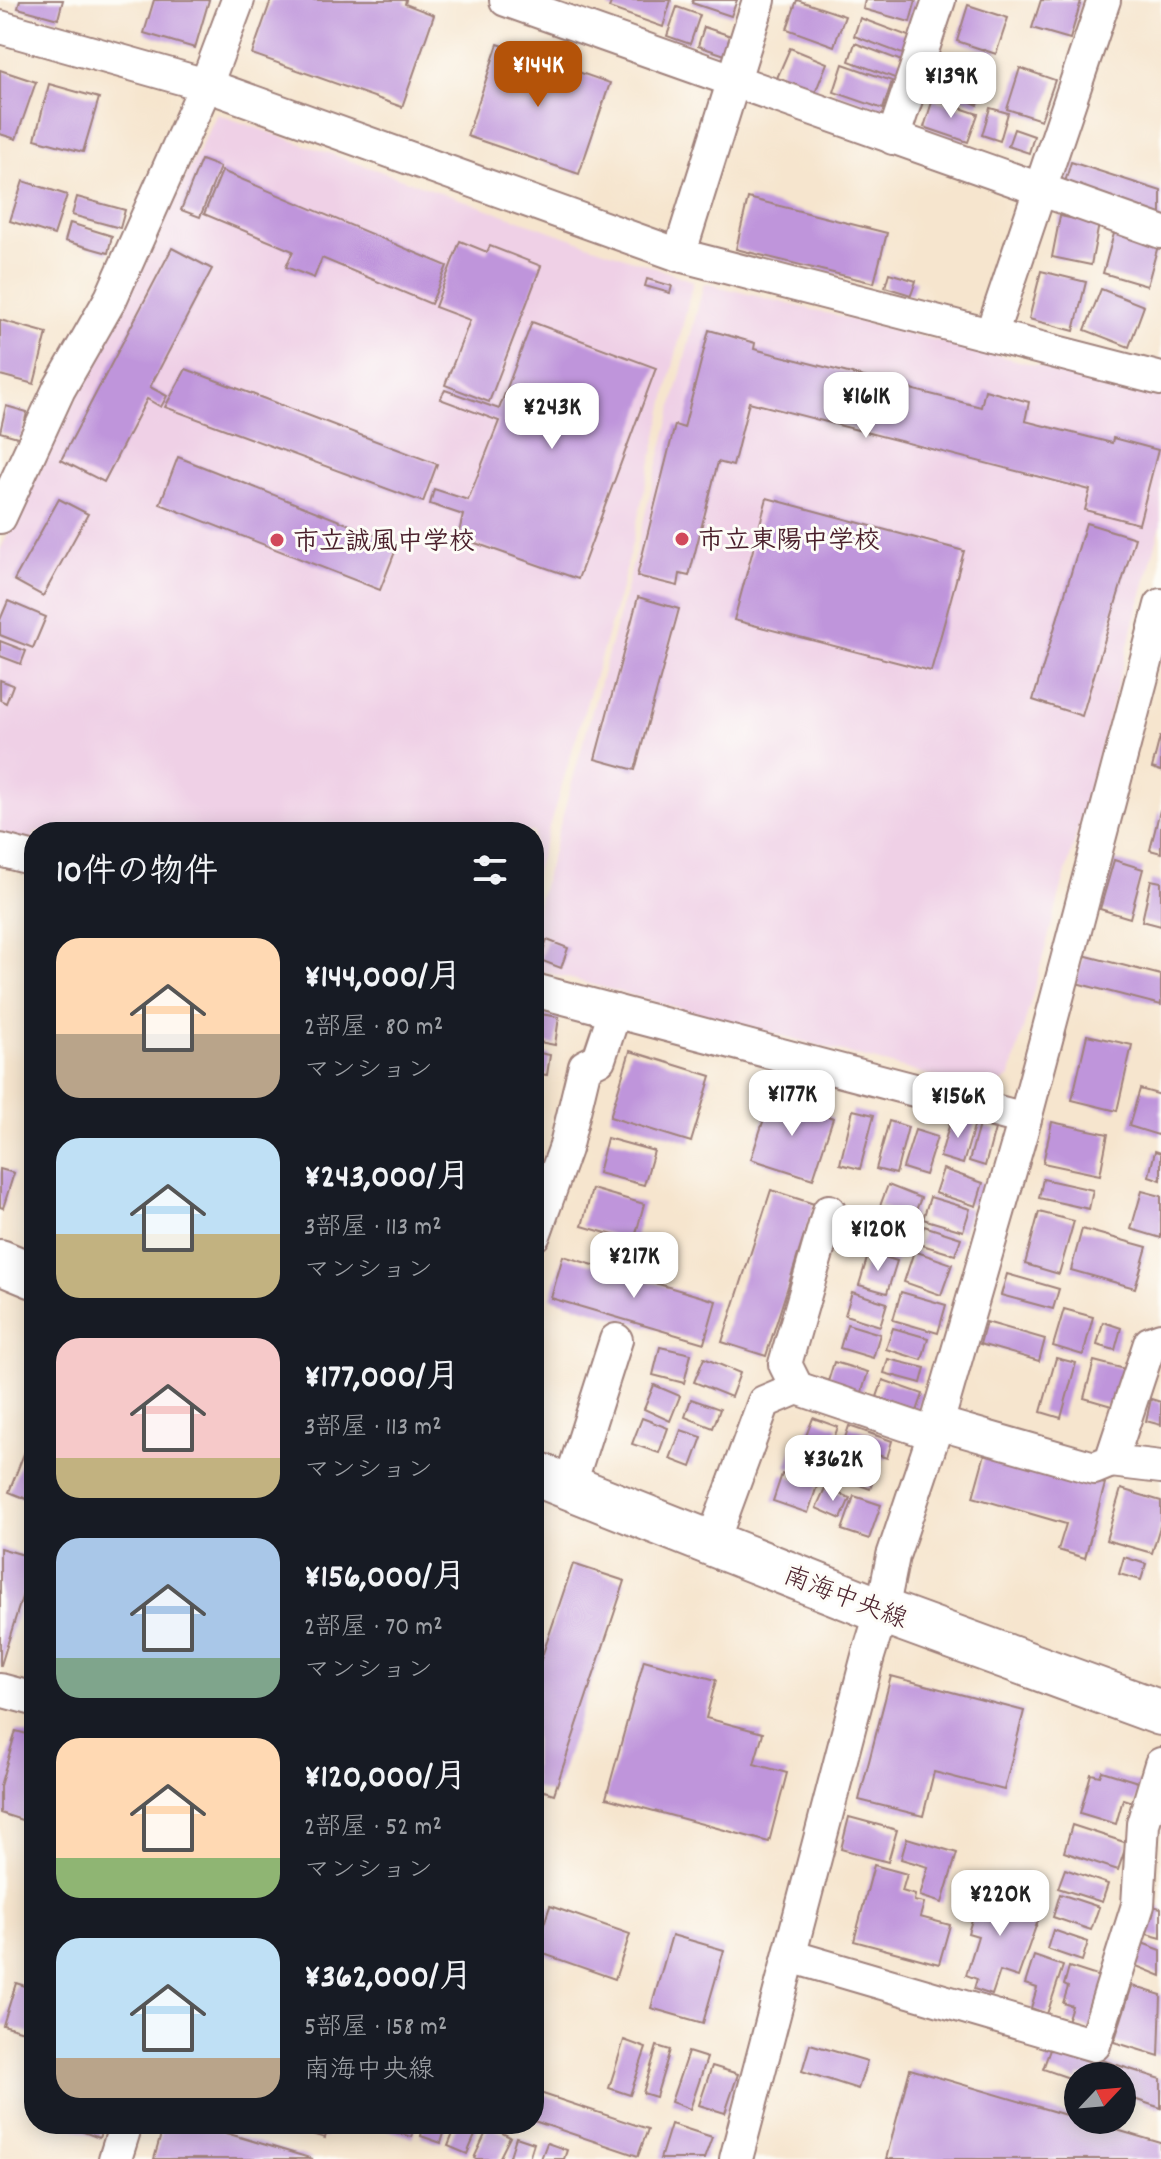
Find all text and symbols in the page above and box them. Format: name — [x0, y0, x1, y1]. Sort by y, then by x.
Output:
pin: ¥144K — [482, 41, 594, 109]
text: ¥144K — [512, 48, 564, 85]
pin: ¥139K — [895, 52, 1007, 120]
text: ¥139K — [924, 59, 978, 96]
pin: ¥161K — [810, 372, 922, 440]
text: ¥161K — [842, 379, 890, 416]
pin: ¥243K — [496, 383, 608, 451]
text: ¥243K — [523, 390, 581, 427]
place label: 市立東陽中学校 — [698, 524, 880, 561]
place label: 市立誠風中学校 — [293, 525, 475, 562]
marker: 市立東陽中学校 — [673, 530, 691, 548]
marker: 市立誠風中学校 — [268, 531, 286, 549]
icon: filters — [468, 848, 512, 892]
text: 10件の物件 — [56, 850, 218, 899]
text: ¥144,000/月 — [304, 955, 462, 1004]
icon: home — [120, 970, 216, 1066]
text: 2部屋 · 80 m² — [304, 1010, 443, 1047]
text: マンション — [304, 1053, 433, 1090]
pin: ¥177K — [736, 1070, 848, 1138]
pin: ¥156K — [902, 1072, 1014, 1140]
text: ¥177K — [767, 1077, 817, 1114]
text: ¥156K — [930, 1079, 986, 1116]
text: ¥243,000/月 — [304, 1155, 470, 1204]
icon: home — [120, 1170, 216, 1266]
pin: ¥120K — [822, 1205, 934, 1273]
text: 3部屋 · 113 m² — [304, 1210, 442, 1247]
text: ¥120K — [850, 1212, 906, 1249]
pin: ¥217K — [578, 1232, 690, 1300]
text: ¥217K — [608, 1239, 660, 1276]
text: マンション — [304, 1253, 433, 1290]
text: ¥177,000/月 — [304, 1355, 460, 1404]
icon: home — [120, 1370, 216, 1466]
text: 3部屋 · 113 m² — [304, 1410, 442, 1447]
pin: ¥362K — [777, 1435, 889, 1503]
text: ¥362K — [803, 1442, 863, 1479]
text: マンション — [304, 1453, 433, 1490]
text: ¥156,000/月 — [304, 1555, 466, 1604]
street label: 南海中央線 — [777, 1559, 912, 1640]
icon: home — [120, 1570, 216, 1666]
text: 2部屋 · 70 m² — [304, 1610, 443, 1647]
text: マンション — [304, 1653, 433, 1690]
text: ¥120,000/月 — [304, 1755, 467, 1804]
icon: home — [120, 1770, 216, 1866]
text: 2部屋 · 52 m² — [304, 1810, 442, 1847]
text: マンション — [304, 1853, 433, 1890]
pin: ¥220K — [944, 1870, 1056, 1938]
text: ¥220K — [969, 1877, 1031, 1914]
text: ¥362,000/月 — [304, 1955, 473, 2004]
icon: home — [120, 1970, 216, 2066]
text: 5部屋 · 158 m² — [304, 2010, 447, 2047]
text: 南海中央線 — [304, 2053, 434, 2090]
north arrow — [1064, 2062, 1136, 2134]
map controls — [1064, 2062, 1136, 2134]

